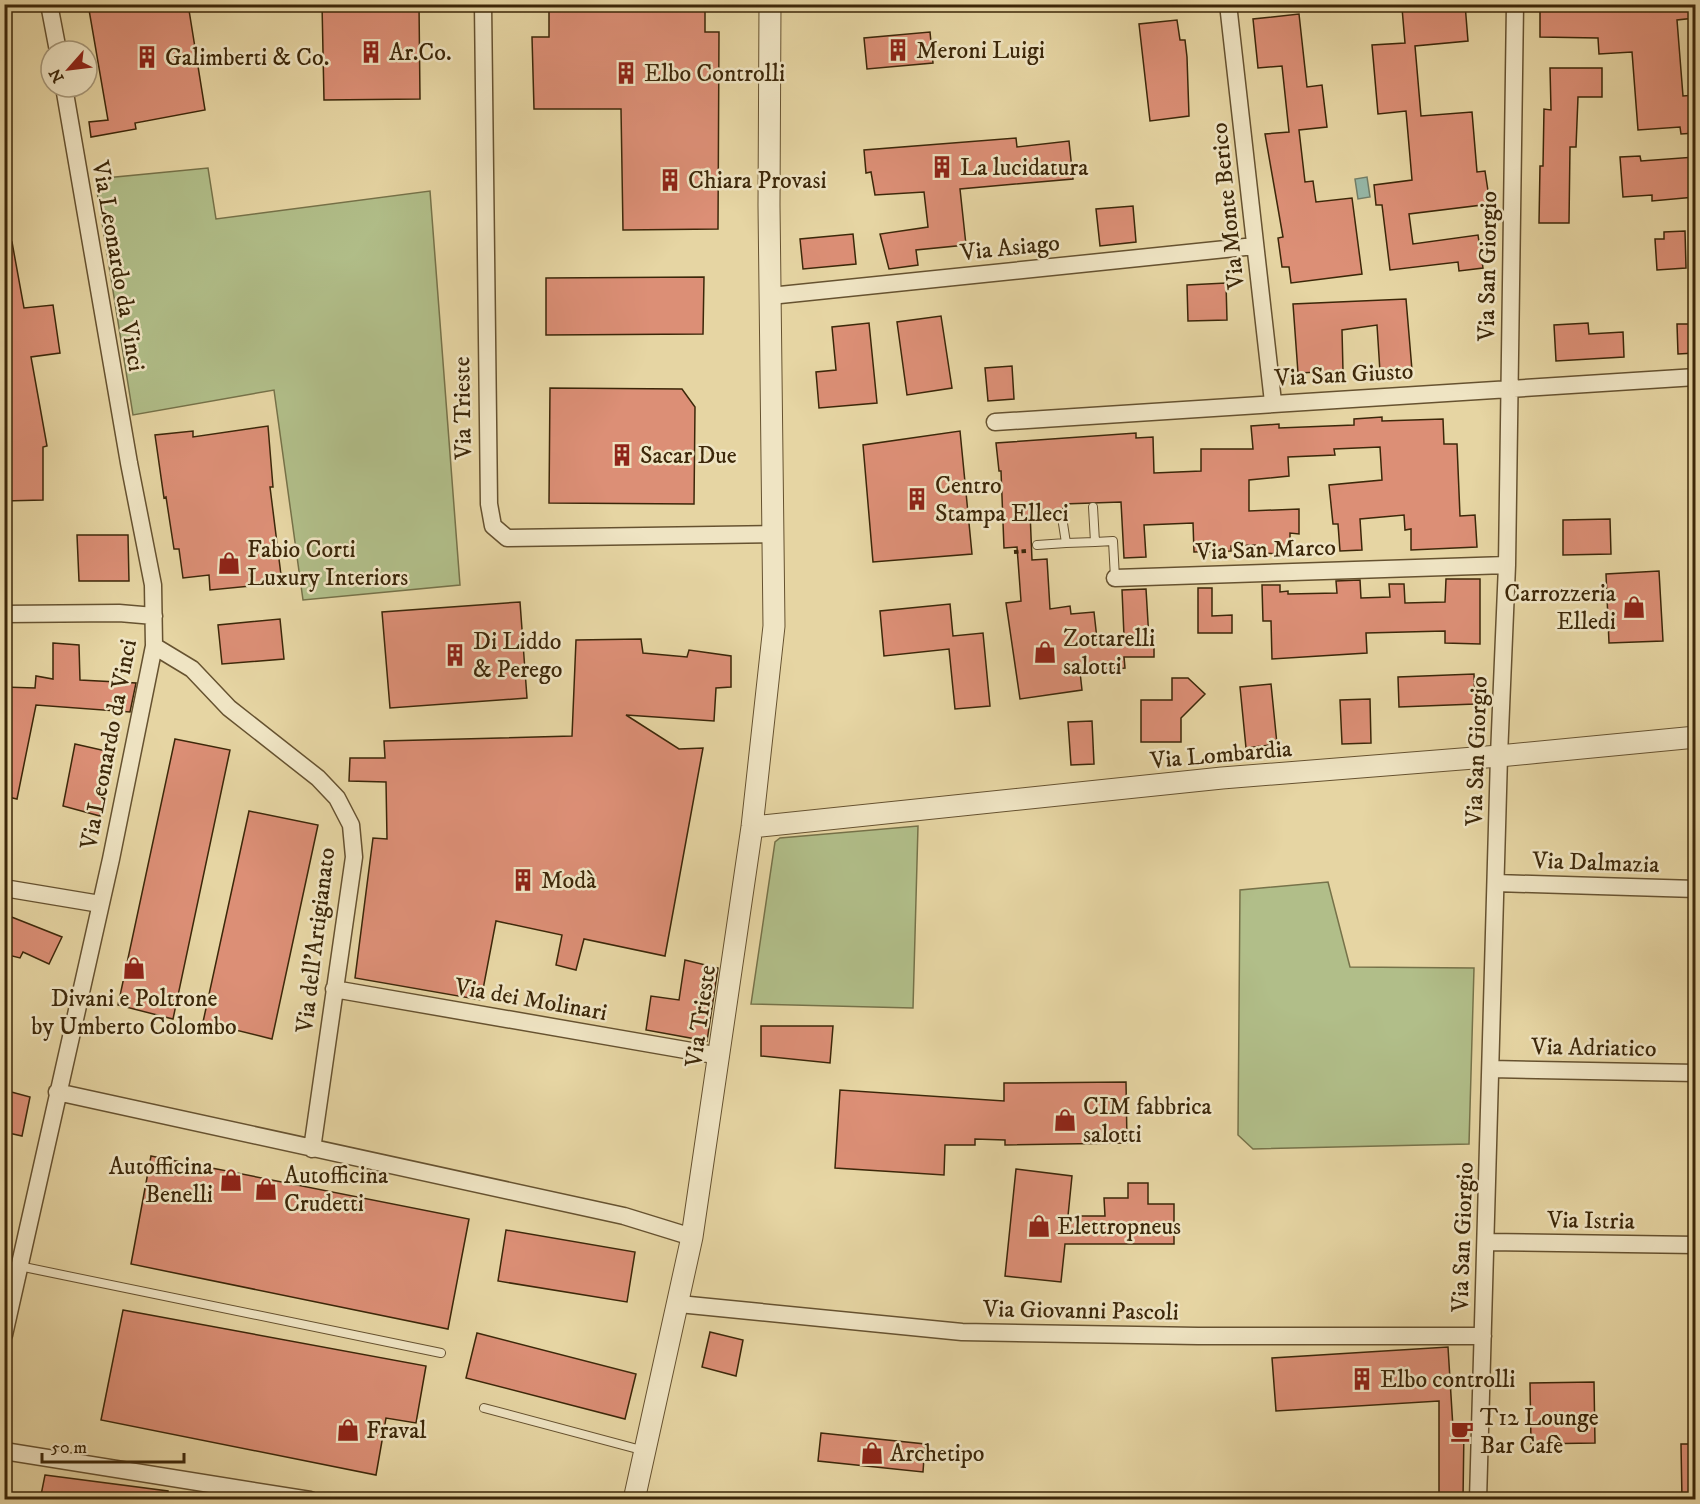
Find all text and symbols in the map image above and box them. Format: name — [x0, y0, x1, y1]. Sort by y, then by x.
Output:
place label: Meroni Luigi — [916, 36, 1045, 66]
building icon: Meroni Luigi — [885, 37, 911, 63]
place label: Ar.Co. — [389, 38, 452, 68]
north arrow — [39, 39, 99, 99]
building icon: Ar.Co. — [358, 39, 384, 65]
place label: Galimberti & Co. — [165, 43, 329, 73]
building icon: Galimberti & Co. — [134, 44, 160, 70]
place label: Elbo Controlli — [644, 59, 785, 89]
building icon: Elbo Controlli — [613, 60, 639, 86]
text: N — [45, 65, 69, 86]
street label: Via Monte Berico — [1204, 121, 1252, 292]
place label: La lucidatura — [960, 153, 1089, 183]
building icon: La lucidatura — [929, 154, 955, 180]
street label: Via Leonardo da Vinci — [85, 158, 151, 374]
place label: Chiara Provasi — [688, 166, 827, 196]
building icon: Chiara Provasi — [657, 167, 683, 193]
street label: Via San Giorgio — [1472, 191, 1504, 342]
street label: Via Asiago — [958, 228, 1061, 268]
street label: Via Trieste — [447, 356, 479, 461]
street label: Via San Giusto — [1273, 356, 1414, 394]
place label: Sacar Due — [640, 441, 737, 471]
building icon: Sacar Due — [609, 442, 635, 468]
place label: Centro Stampa Elleci — [935, 471, 1069, 529]
building icon: Centro Stampa Elleci — [904, 486, 930, 512]
street label: Via San Marco — [1195, 533, 1337, 567]
place label: Fabio Corti Luxury Interiors — [247, 535, 408, 593]
shop icon: Fabio Corti Luxury Interiors — [216, 550, 242, 576]
place label: Carrozzeria Elledi — [1504, 579, 1617, 637]
shop icon: Carrozzeria Elledi — [1621, 594, 1647, 620]
place label: Zottarelli salotti — [1063, 624, 1155, 682]
place label: Di Liddo & Perego — [473, 627, 562, 685]
street label: Via Leonardo da Vinci — [74, 637, 144, 853]
shop icon: Zottarelli salotti — [1032, 639, 1058, 665]
building icon: Di Liddo & Perego — [442, 642, 468, 668]
street label: Via San Giorgio — [1459, 676, 1495, 828]
street label: Via Lombardia — [1148, 734, 1294, 776]
street label: Via dell'Artigianato — [290, 846, 342, 1035]
street label: Via Dalmazia — [1531, 846, 1661, 880]
place label: Modà — [541, 866, 597, 896]
building icon: Modà — [510, 867, 536, 893]
shop icon: Divani e Poltrone by Umberto Colombo — [121, 955, 147, 981]
street label: Via Trieste — [679, 963, 723, 1070]
street label: Via dei Molinari — [451, 972, 609, 1028]
place label: Divani e Poltrone by Umberto Colombo — [31, 984, 237, 1042]
street label: Via Adriatico — [1530, 1032, 1657, 1064]
place label: CIM fabbrica salotti — [1083, 1092, 1213, 1150]
shop icon: CIM fabbrica salotti — [1052, 1107, 1078, 1133]
place label: Autofficina Benelli — [109, 1152, 214, 1210]
place label: Autofficina Crudetti — [284, 1161, 389, 1219]
street label: Via San Giorgio — [1445, 1162, 1481, 1314]
shop icon: Autofficina Benelli — [218, 1167, 244, 1193]
shop icon: Autofficina Crudetti — [253, 1176, 279, 1202]
street label: Via Istria — [1546, 1205, 1636, 1237]
place label: Elettropneus — [1057, 1212, 1181, 1242]
shop icon: Elettropneus — [1026, 1213, 1052, 1239]
street label: Via Giovanni Pascoli — [982, 1294, 1179, 1328]
place label: Elbo controlli — [1380, 1365, 1515, 1395]
building icon: Elbo controlli — [1349, 1366, 1375, 1392]
place label: T12 Lounge Bar Cafè — [1480, 1403, 1599, 1461]
place label: Fraval — [366, 1416, 427, 1446]
shop icon: Fraval — [335, 1417, 361, 1443]
cafe icon: T12 Lounge Bar Cafè — [1449, 1418, 1475, 1444]
scale bar — [42, 1426, 184, 1464]
text: 50 m — [51, 1437, 87, 1459]
place label: Archetipo — [890, 1439, 985, 1469]
shop icon: Archetipo — [859, 1440, 885, 1466]

